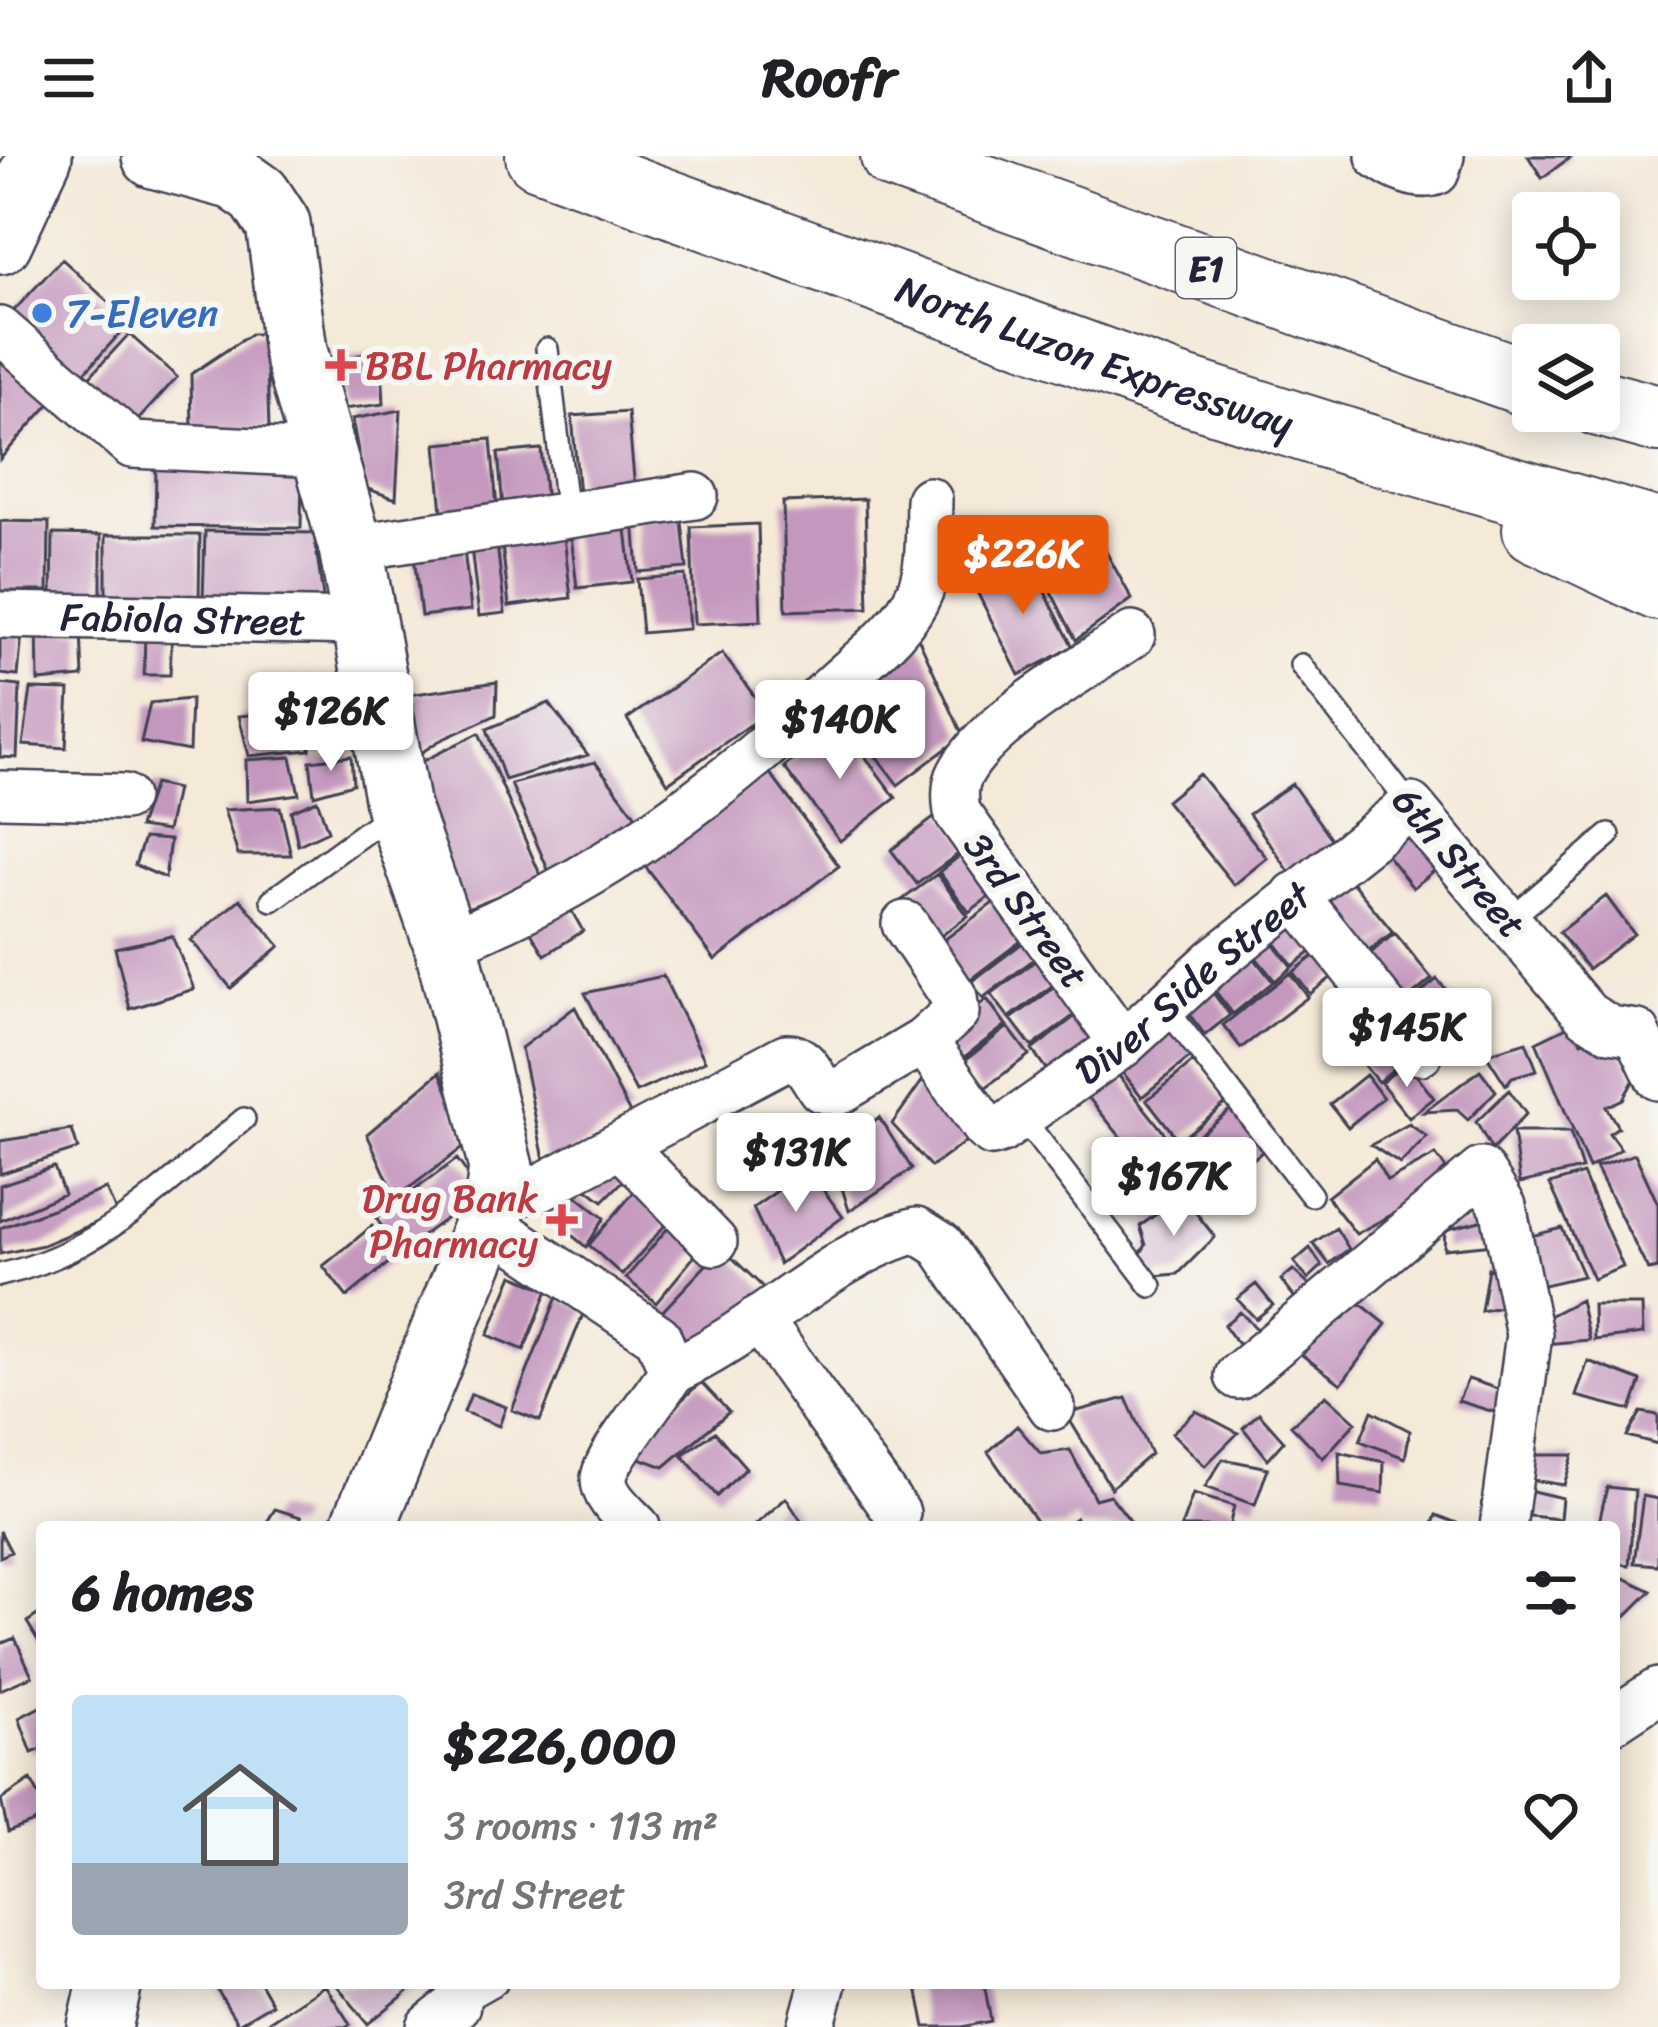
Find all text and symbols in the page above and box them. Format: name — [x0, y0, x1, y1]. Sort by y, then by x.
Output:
text: Roofr — [762, 30, 896, 126]
icon: menu — [36, 45, 102, 111]
icon: share — [1556, 45, 1622, 111]
map controls — [1512, 192, 1620, 432]
button: locate — [1512, 192, 1620, 300]
road number: E1 — [1176, 238, 1236, 298]
street label: North Luzon Expressway — [886, 255, 1302, 458]
place label: 7-Eleven — [66, 279, 219, 348]
marker: 7-Eleven — [29, 300, 55, 326]
button: layers — [1512, 324, 1620, 432]
place label: BBL Pharmacy — [365, 331, 612, 400]
marker: BBL Pharmacy — [328, 352, 354, 378]
pin: $226K — [939, 515, 1107, 617]
text: $226K — [964, 519, 1082, 588]
street label: Fabiola Street — [60, 582, 306, 656]
pin: $126K — [247, 672, 415, 774]
text: $126K — [275, 676, 387, 745]
pin: $140K — [756, 680, 924, 782]
text: $140K — [782, 684, 898, 753]
street label: 6th Street — [1374, 770, 1545, 955]
street label: 3rd Street — [945, 817, 1108, 1004]
street label: Diver Side Street — [1059, 862, 1328, 1104]
pin: $145K — [1323, 988, 1491, 1090]
text: $145K — [1350, 992, 1464, 1061]
pin: $131K — [712, 1113, 880, 1215]
text: $131K — [744, 1117, 848, 1186]
pin: $167K — [1090, 1137, 1258, 1239]
text: $167K — [1118, 1141, 1230, 1210]
place label: Drug Bank Pharmacy — [361, 1164, 539, 1278]
marker: Drug Bank Pharmacy — [549, 1207, 575, 1233]
text: 6 homes — [72, 1548, 253, 1638]
icon: filters — [1518, 1560, 1584, 1626]
text: $226,000 — [444, 1701, 677, 1791]
icon: home — [168, 1743, 312, 1887]
icon: heart — [1518, 1782, 1584, 1848]
text: 3 rooms · 113 m² — [444, 1791, 718, 1860]
text: 3rd Street — [444, 1860, 625, 1929]

